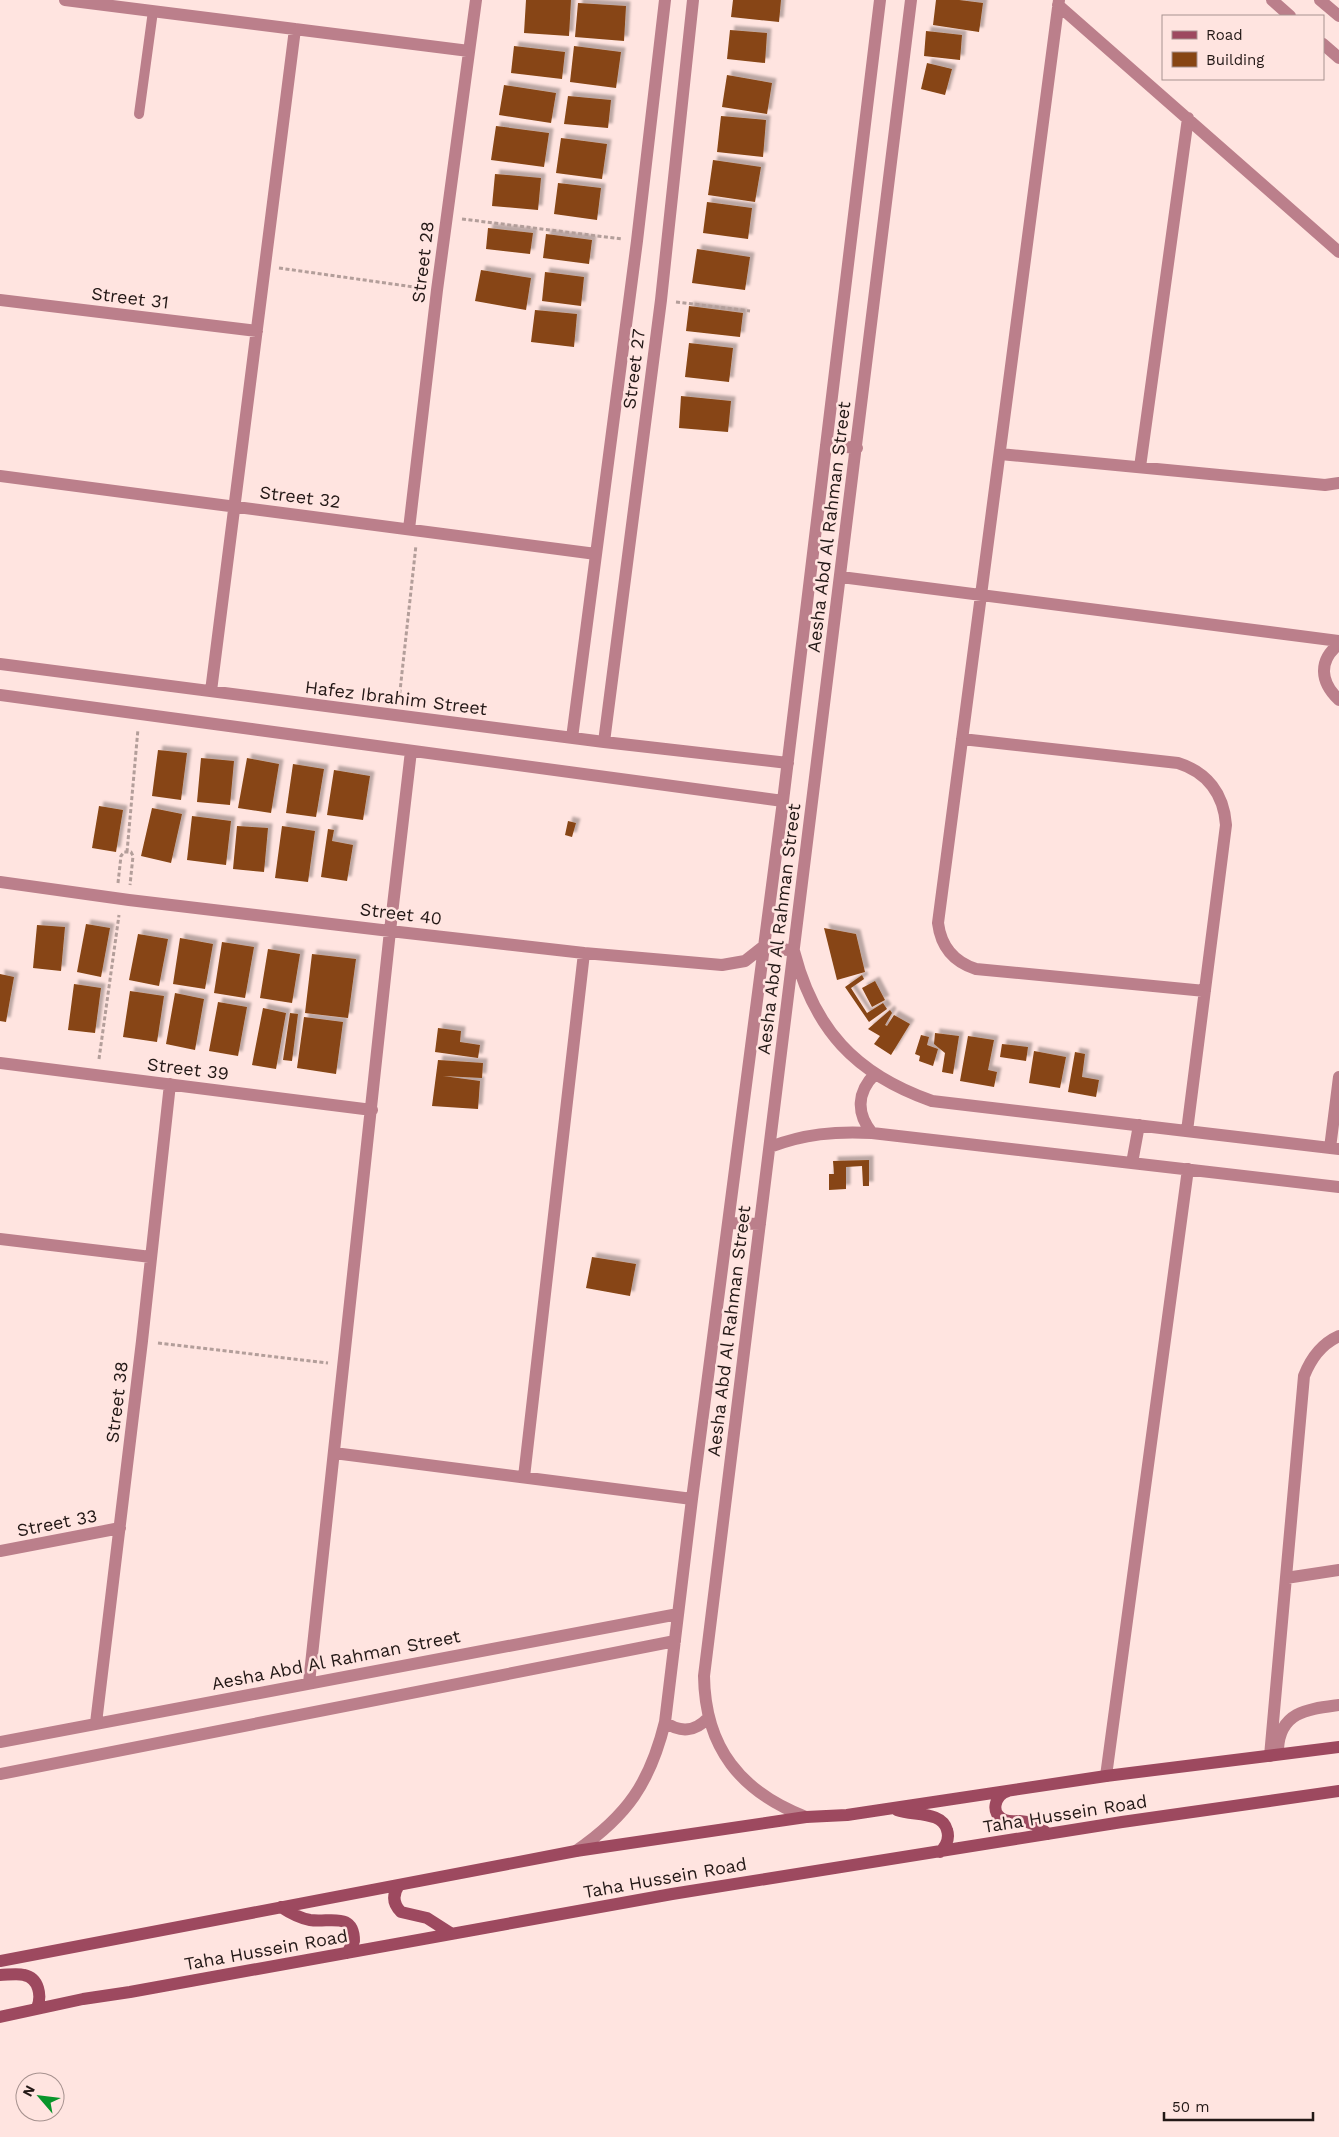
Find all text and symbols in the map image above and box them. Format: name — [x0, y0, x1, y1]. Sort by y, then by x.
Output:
legend — [1162, 15, 1324, 80]
text: Road — [1206, 26, 1243, 44]
text: Building — [1206, 51, 1264, 69]
street label: Street 28 — [407, 220, 438, 304]
street label: Street 31 — [90, 282, 170, 313]
street label: Street 27 — [618, 328, 649, 410]
street label: Aesha Abd Al Rahman Street — [803, 400, 854, 654]
street label: Street 32 — [258, 481, 342, 512]
street label: Hafez Ibrahim Street — [304, 676, 489, 719]
street label: Aesha Abd Al Rahman Street — [753, 802, 804, 1056]
street label: Street 40 — [359, 898, 443, 929]
street label: Street 39 — [146, 1053, 230, 1084]
street label: Aesha Abd Al Rahman Street — [703, 1204, 754, 1458]
street label: Street 38 — [101, 1360, 132, 1444]
street label: Street 33 — [15, 1504, 99, 1541]
street label: Aesha Abd Al Rahman Street — [210, 1625, 462, 1694]
street label: Taha Hussein Road — [981, 1790, 1148, 1837]
street label: Taha Hussein Road — [581, 1853, 748, 1902]
street label: Taha Hussein Road — [182, 1925, 349, 1974]
north arrow — [15, 2072, 65, 2122]
text: N — [19, 2083, 38, 2099]
scale bar — [1164, 2090, 1313, 2122]
text: 50 m — [1172, 2098, 1209, 2116]

